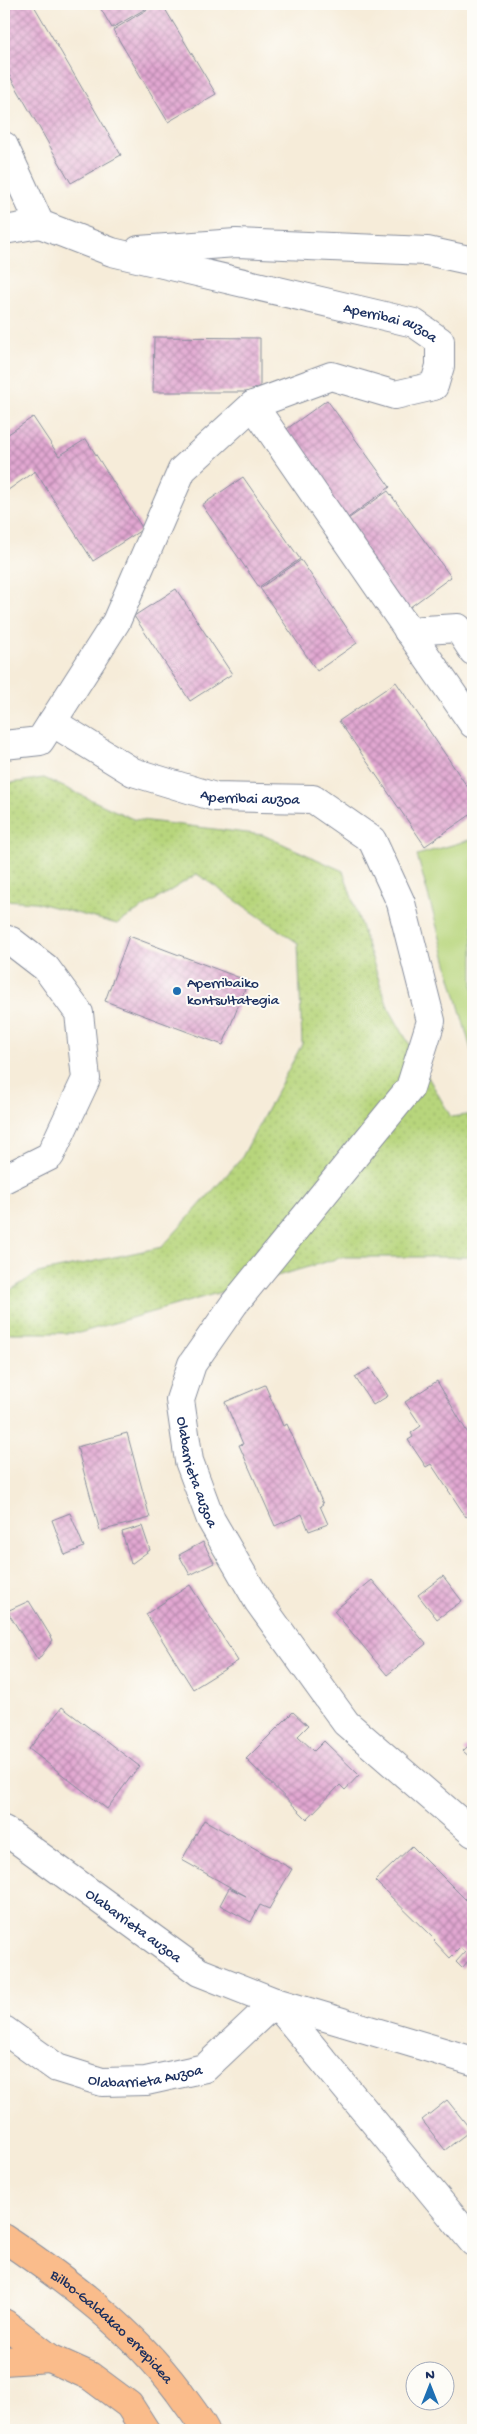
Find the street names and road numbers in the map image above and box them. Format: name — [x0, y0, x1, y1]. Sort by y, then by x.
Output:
street label: Aperribai auzoa — [341, 300, 441, 348]
street label: Aperribai auzoa — [198, 786, 300, 810]
street label: Olabarrieta auzoa — [172, 1416, 221, 1532]
street label: Olabarrieta auzoa — [81, 1885, 185, 1968]
street label: Olabarrieta Auzoa — [85, 2062, 205, 2093]
street label: Bilbo-Galdakao errepidea — [45, 2266, 176, 2389]

